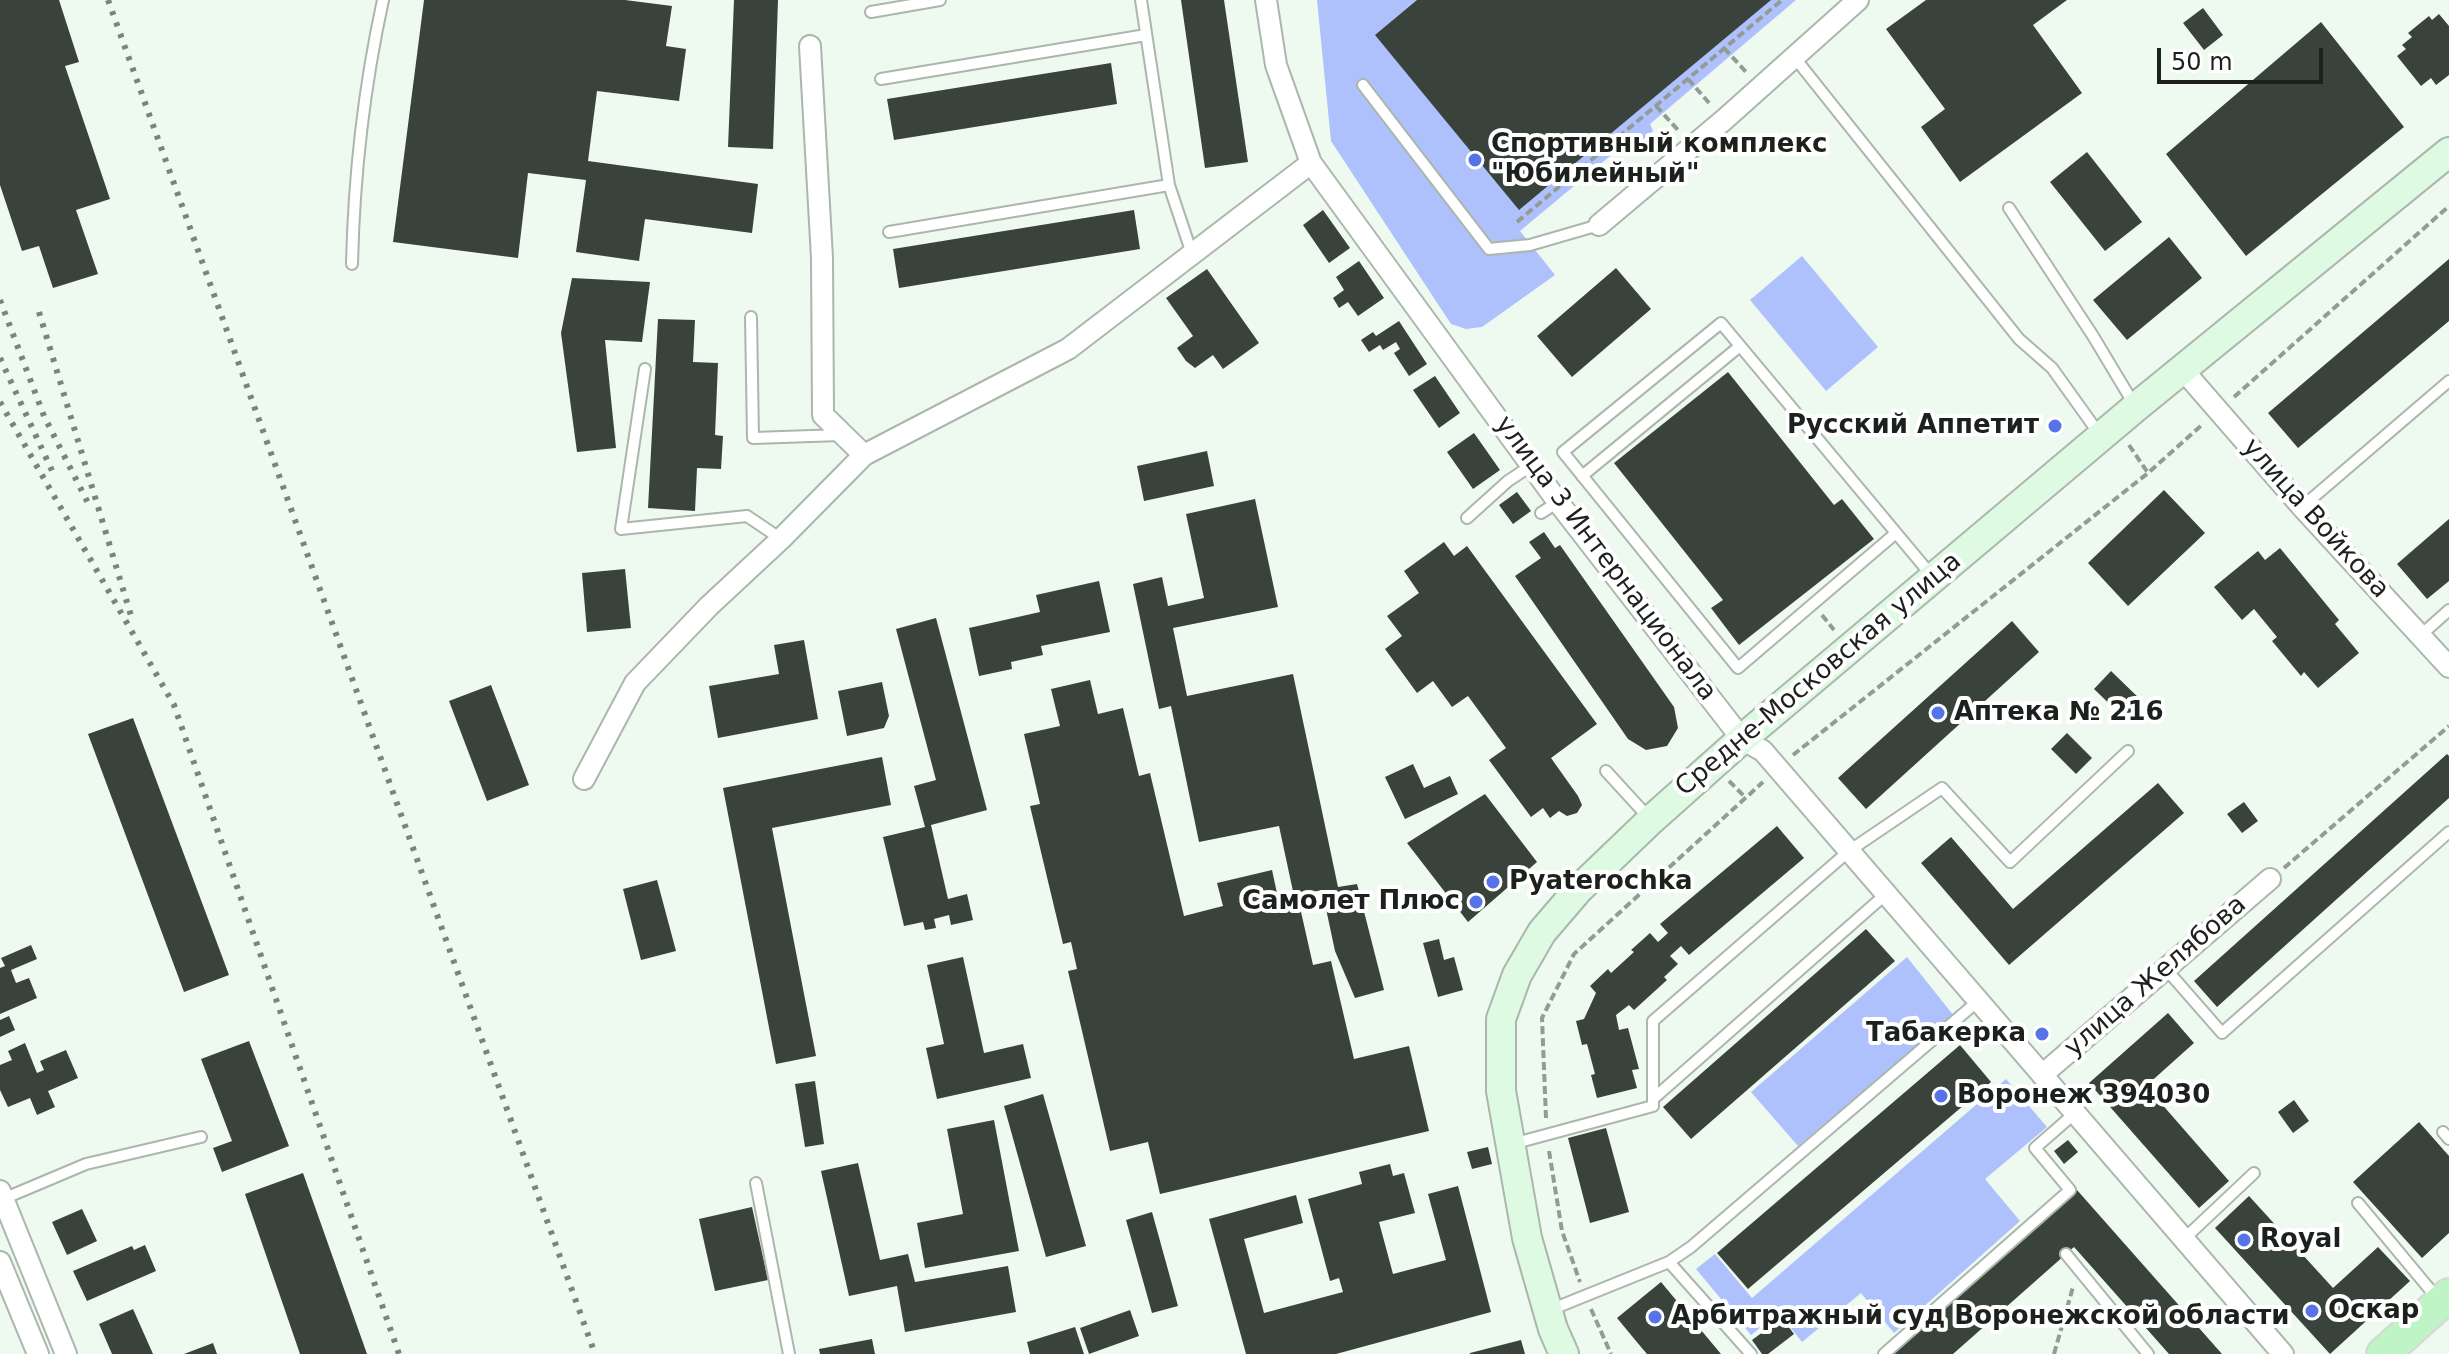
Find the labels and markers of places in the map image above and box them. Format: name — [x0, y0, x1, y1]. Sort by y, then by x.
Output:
place label: Спортивный комплекс "Юбилейный" — [1491, 129, 1827, 190]
marker: Спортивный комплекс "Юбилейный" — [1466, 151, 1484, 169]
place label: Русский Аппетит — [1787, 410, 2039, 442]
marker: Русский Аппетит — [2046, 417, 2064, 435]
place label: Аптека № 216 — [1954, 697, 2164, 729]
marker: Аптека № 216 — [1929, 704, 1947, 722]
place label: Pyaterochka — [1509, 866, 1693, 898]
marker: Pyaterochka — [1484, 873, 1502, 891]
place label: Самолет Плюс — [1242, 886, 1460, 918]
marker: Самолет Плюс — [1467, 893, 1485, 911]
place label: Табакерка — [1866, 1018, 2026, 1050]
marker: Табакерка — [2033, 1025, 2051, 1043]
place label: Воронеж 394030 — [1957, 1080, 2210, 1112]
marker: Воронеж 394030 — [1932, 1087, 1950, 1105]
place label: Royal — [2260, 1224, 2341, 1256]
marker: Royal — [2235, 1231, 2253, 1249]
place label: Оскар — [2328, 1295, 2419, 1327]
place label: Арбитражный суд Воронежской области — [1671, 1301, 2289, 1333]
marker: Оскар — [2303, 1302, 2321, 1320]
marker: Арбитражный суд Воронежской области — [1646, 1308, 1664, 1326]

